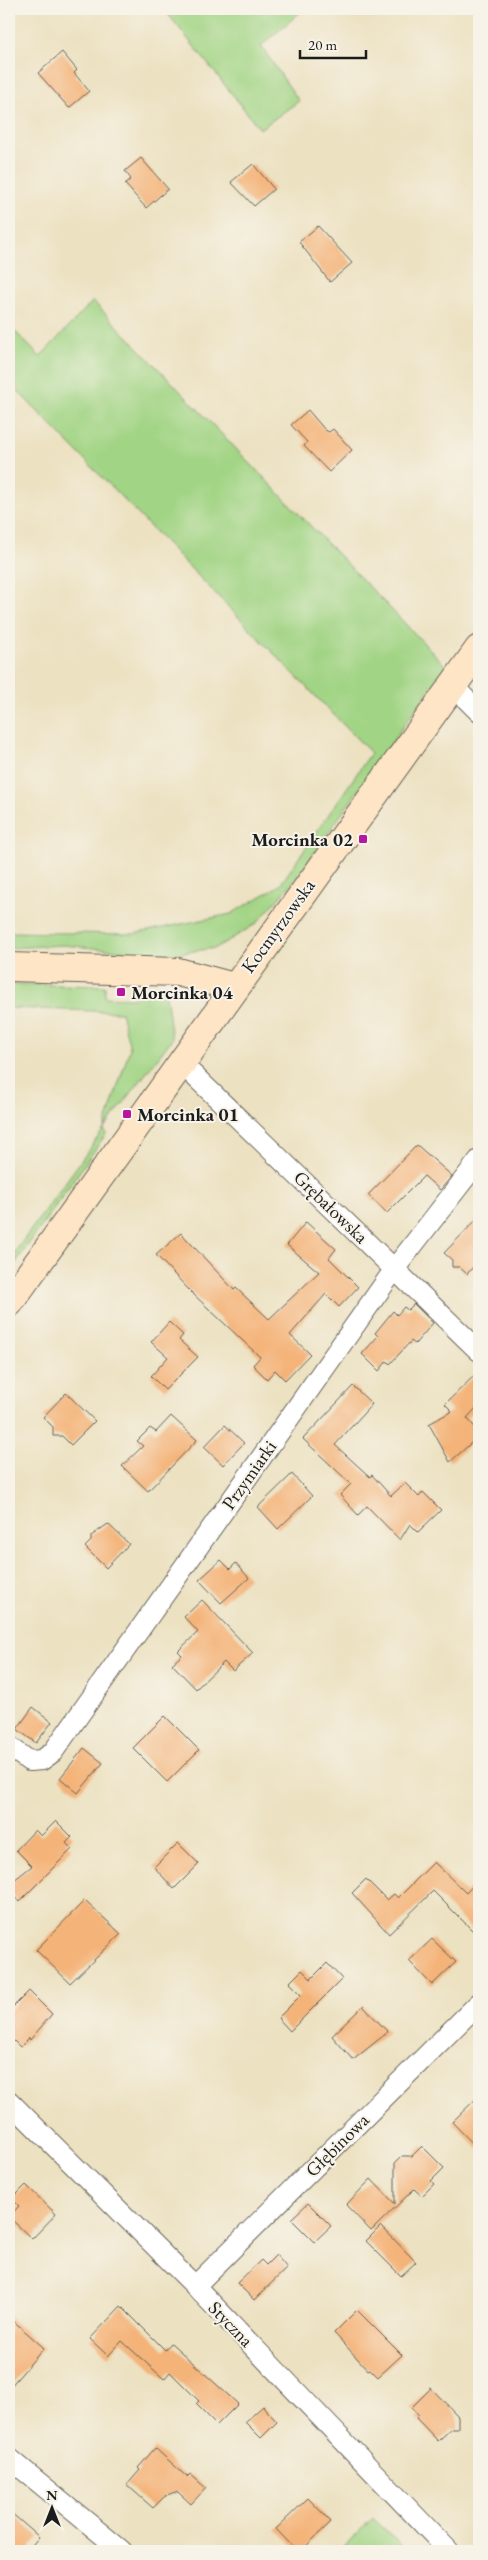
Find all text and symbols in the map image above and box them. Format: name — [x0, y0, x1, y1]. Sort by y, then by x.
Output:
scale bar — [300, 28, 367, 60]
text: 20 m — [308, 35, 337, 54]
place label: Morcinka 02 — [251, 827, 353, 852]
marker: Morcinka 02 — [357, 833, 369, 845]
street label: Kocmyrzowska — [235, 874, 321, 978]
place label: Morcinka 04 — [131, 980, 234, 1005]
marker: Morcinka 04 — [115, 986, 127, 998]
place label: Morcinka 01 — [137, 1102, 239, 1127]
marker: Morcinka 01 — [121, 1108, 133, 1120]
street label: Grębałowska — [288, 1165, 374, 1249]
street label: Przymiarki — [216, 1435, 282, 1515]
street label: Głębinowa — [300, 2107, 375, 2182]
street label: Styczna — [203, 2296, 259, 2353]
north arrow — [28, 2482, 78, 2532]
text: N — [46, 2486, 58, 2504]

